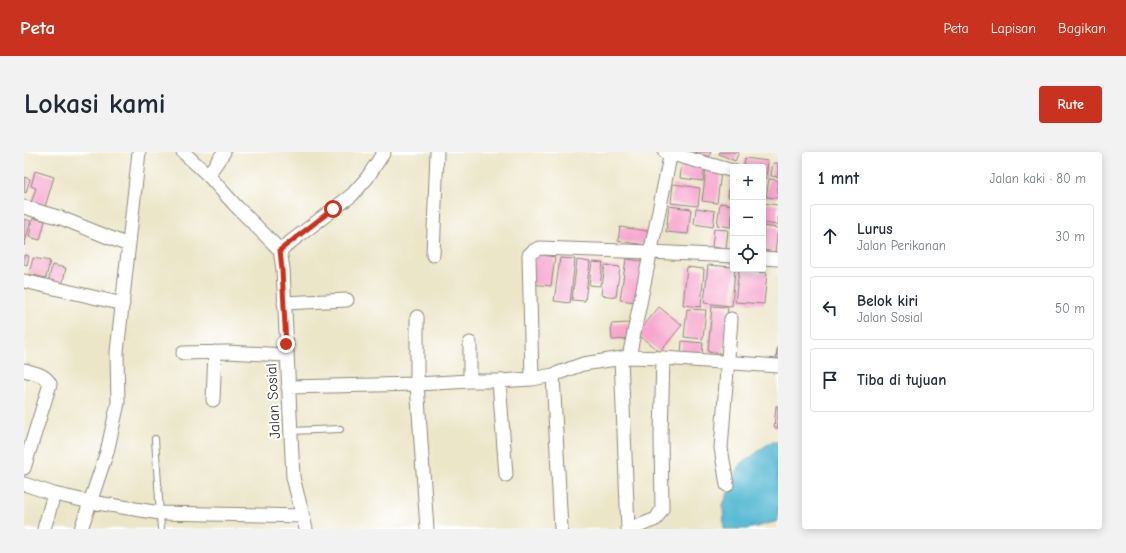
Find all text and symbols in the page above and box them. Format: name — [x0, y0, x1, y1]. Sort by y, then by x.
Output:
text: Peta — [20, 17, 55, 39]
text: Peta — [944, 20, 969, 37]
text: Lapisan — [991, 20, 1036, 37]
text: Bagikan — [1058, 20, 1106, 37]
button: Rute — [1039, 86, 1102, 123]
text: Lokasi kami — [24, 88, 166, 120]
map controls — [730, 164, 766, 272]
button: + — [730, 164, 766, 200]
text: 1 mnt — [818, 169, 859, 188]
text: Jalan kaki · 80 m — [990, 171, 1086, 186]
route start — [324, 200, 342, 218]
button: − — [730, 200, 766, 236]
text: Lurus — [857, 220, 893, 238]
icon: ahead — [819, 225, 841, 247]
text: 30 m — [1055, 229, 1085, 244]
button: locate — [730, 236, 766, 272]
text: Jalan Perikanan — [857, 238, 946, 253]
text: Belok kiri — [857, 292, 918, 310]
icon: left — [819, 297, 841, 319]
text: 50 m — [1055, 301, 1085, 316]
text: Jalan Sosial — [857, 310, 923, 325]
route end — [277, 335, 295, 353]
street label: Jalan Sosial — [262, 363, 284, 439]
icon: arrive — [819, 369, 841, 391]
text: Tiba di tujuan — [857, 371, 946, 389]

